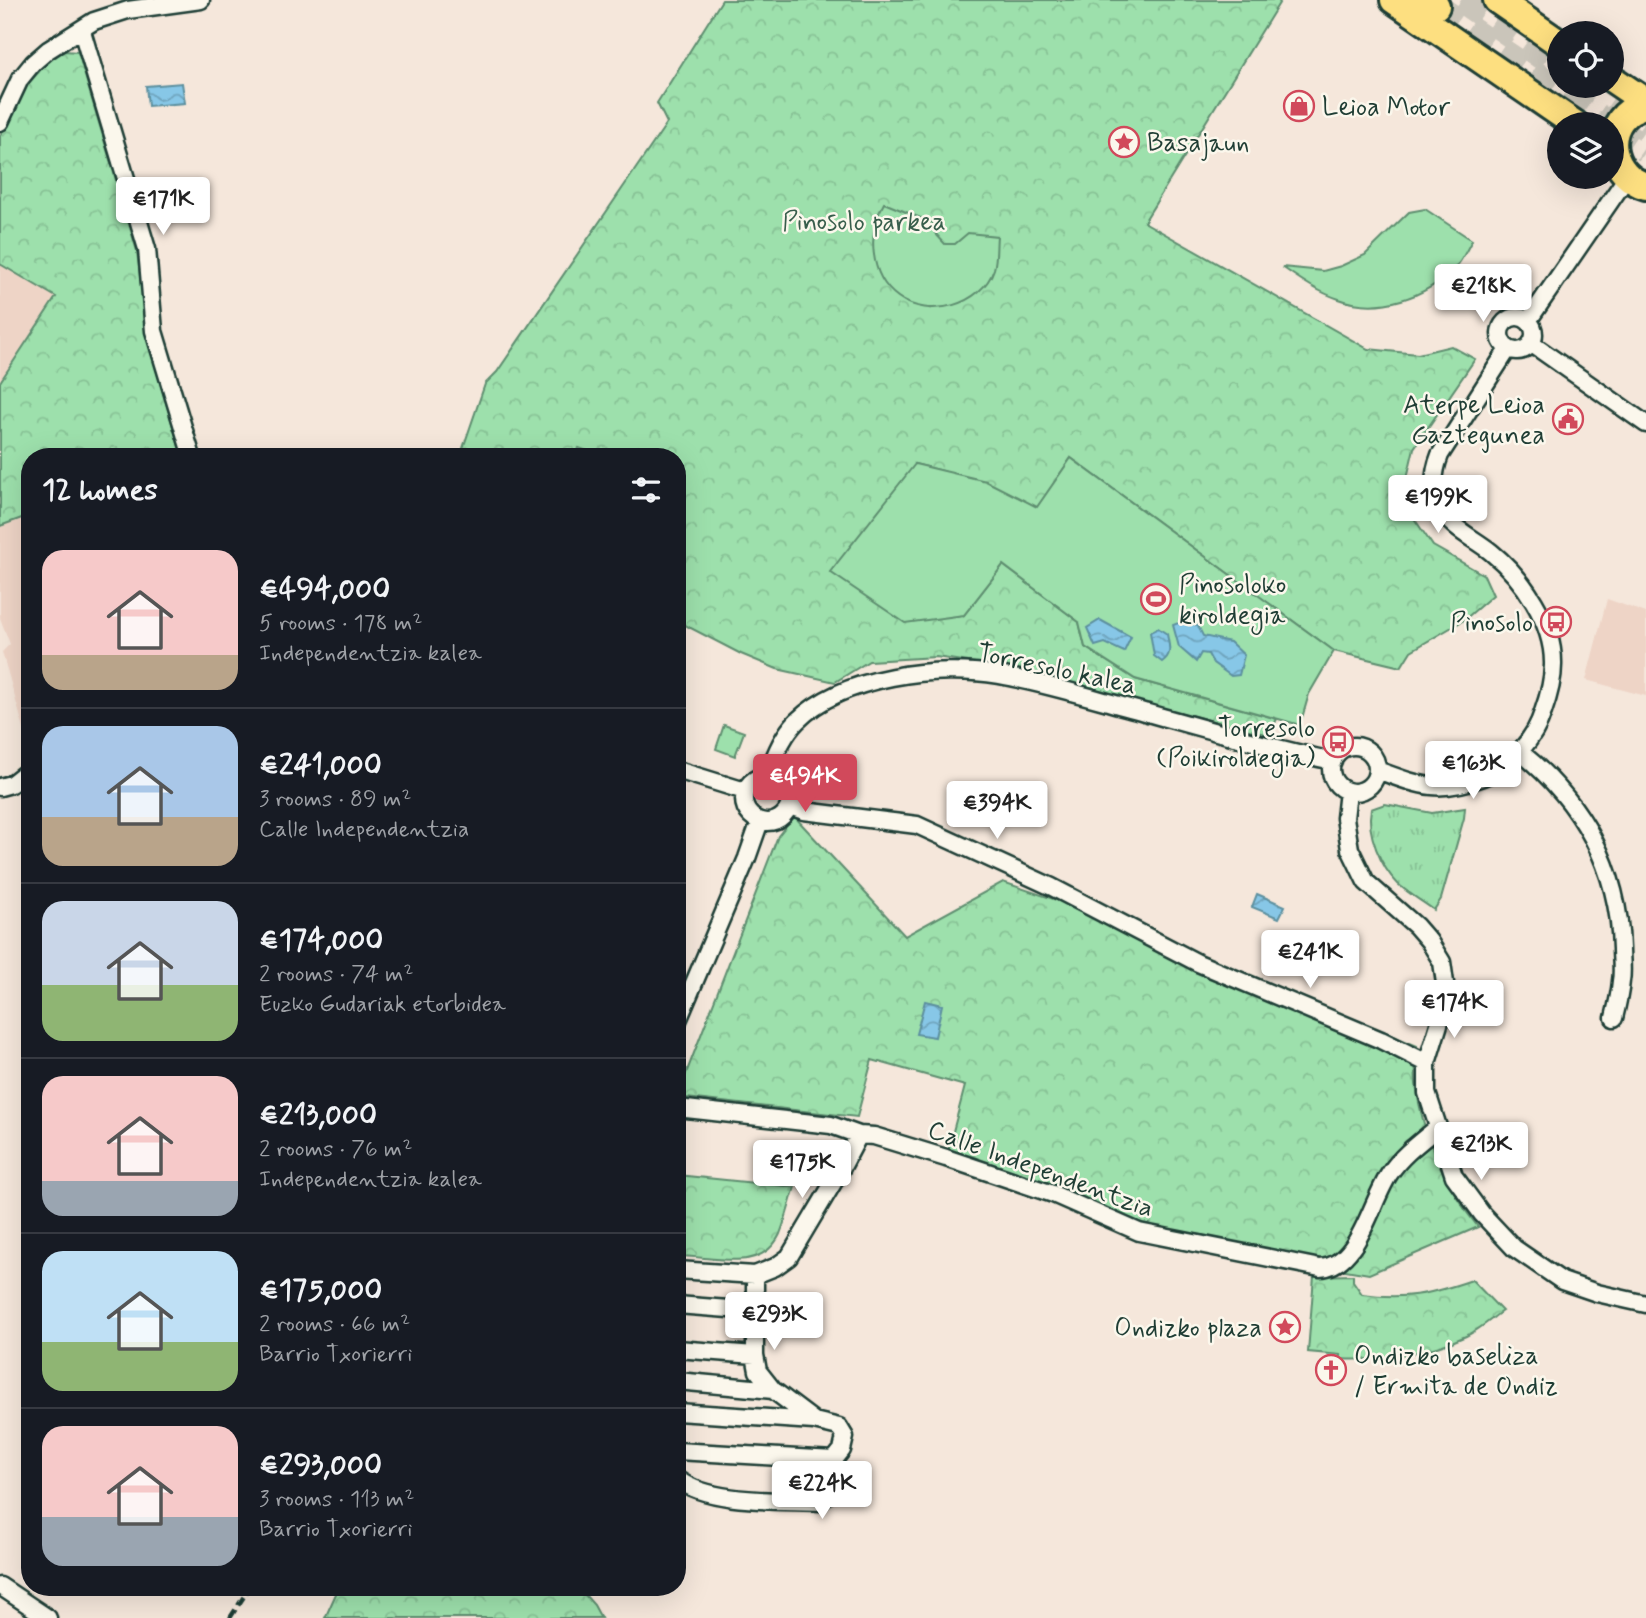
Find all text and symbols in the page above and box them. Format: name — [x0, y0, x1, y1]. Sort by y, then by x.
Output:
map controls — [1547, 21, 1624, 189]
button: locate — [1547, 21, 1624, 98]
shop icon: Leioa Motor — [1282, 89, 1316, 123]
place label: Leioa Motor — [1322, 91, 1451, 125]
button: layers — [1547, 112, 1624, 189]
place icon: Basajaun — [1107, 125, 1141, 159]
place label: Basajaun — [1147, 127, 1249, 161]
pin: €171K — [114, 177, 212, 237]
text: €171K — [132, 185, 194, 215]
park label: Pinosolo parkea — [782, 206, 946, 240]
pin: €218K — [1434, 264, 1532, 324]
text: €218K — [1451, 272, 1515, 302]
place label: Aterpe Leioa Gaztegunea — [1403, 389, 1545, 453]
public building icon: Aterpe Leioa Gaztegunea — [1551, 402, 1585, 436]
text: 12 homes — [42, 471, 158, 510]
icon: filters — [627, 471, 665, 509]
pin: €199K — [1389, 476, 1487, 535]
text: €199K — [1404, 483, 1472, 513]
place label: Pinosoloko kiroldegia — [1179, 569, 1286, 635]
text: €494,000 — [259, 570, 390, 609]
icon: home — [98, 578, 182, 662]
sports icon: Pinosoloko kiroldegia — [1139, 582, 1173, 616]
bus stop icon: Pinosolo — [1539, 605, 1573, 639]
place label: Pinosolo — [1450, 607, 1533, 641]
text: 5 rooms · 178 m² — [259, 609, 422, 639]
street label: Torresolo kalea — [974, 637, 1139, 703]
text: Independentzia kalea — [259, 639, 482, 669]
place label: Torresolo (Poikiroldegia) — [1156, 712, 1315, 778]
bus stop icon: Torresolo (Poikiroldegia) — [1321, 725, 1355, 759]
pin: €163K — [1424, 742, 1522, 801]
text: €241,000 — [259, 746, 382, 785]
text: €163K — [1441, 749, 1505, 779]
icon: home — [98, 754, 182, 838]
pin: €494K — [756, 754, 854, 814]
text: €494K — [769, 762, 841, 792]
pin: €394K — [948, 782, 1046, 841]
text: 3 rooms · 89 m² — [259, 785, 411, 815]
text: €394K — [963, 789, 1031, 819]
text: Calle Independentzia — [259, 815, 469, 845]
text: €174,000 — [259, 921, 383, 960]
icon: home — [98, 929, 182, 1013]
pin: €241K — [1261, 930, 1359, 990]
text: €241K — [1277, 938, 1343, 968]
text: 2 rooms · 74 m² — [259, 960, 414, 990]
pin: €174K — [1405, 981, 1503, 1040]
text: €174K — [1421, 988, 1487, 1018]
text: Euzko Gudariak etorbidea — [259, 990, 506, 1020]
text: €213,000 — [259, 1096, 377, 1135]
icon: home — [98, 1104, 182, 1188]
street label: Calle Independentzia — [923, 1113, 1158, 1226]
pin: €213K — [1432, 1122, 1530, 1182]
text: €213K — [1450, 1130, 1512, 1160]
text: 2 rooms · 76 m² — [259, 1135, 412, 1165]
pin: €175K — [753, 1140, 851, 1200]
text: €175K — [769, 1148, 835, 1178]
text: Independentzia kalea — [259, 1165, 482, 1195]
text: €175,000 — [259, 1271, 382, 1310]
icon: home — [98, 1279, 182, 1363]
pin: €293K — [725, 1292, 823, 1352]
text: €293K — [741, 1300, 807, 1330]
text: 2 rooms · 66 m² — [259, 1310, 410, 1340]
place icon: Ondizko plaza — [1268, 1310, 1302, 1344]
place label: Ondizko plaza — [1114, 1312, 1262, 1346]
text: Barrio Txorierri — [259, 1340, 412, 1370]
place label: Ondizko baseliza / Ermita de Ondiz — [1354, 1340, 1558, 1404]
church icon: Ondizko baseliza / Ermita de Ondiz — [1314, 1353, 1348, 1387]
text: €293,000 — [259, 1446, 382, 1485]
icon: home — [98, 1454, 182, 1538]
pin: €224K — [773, 1462, 871, 1521]
text: €224K — [788, 1469, 856, 1499]
text: 3 rooms · 113 m² — [259, 1485, 414, 1515]
text: Barrio Txorierri — [259, 1515, 412, 1545]

